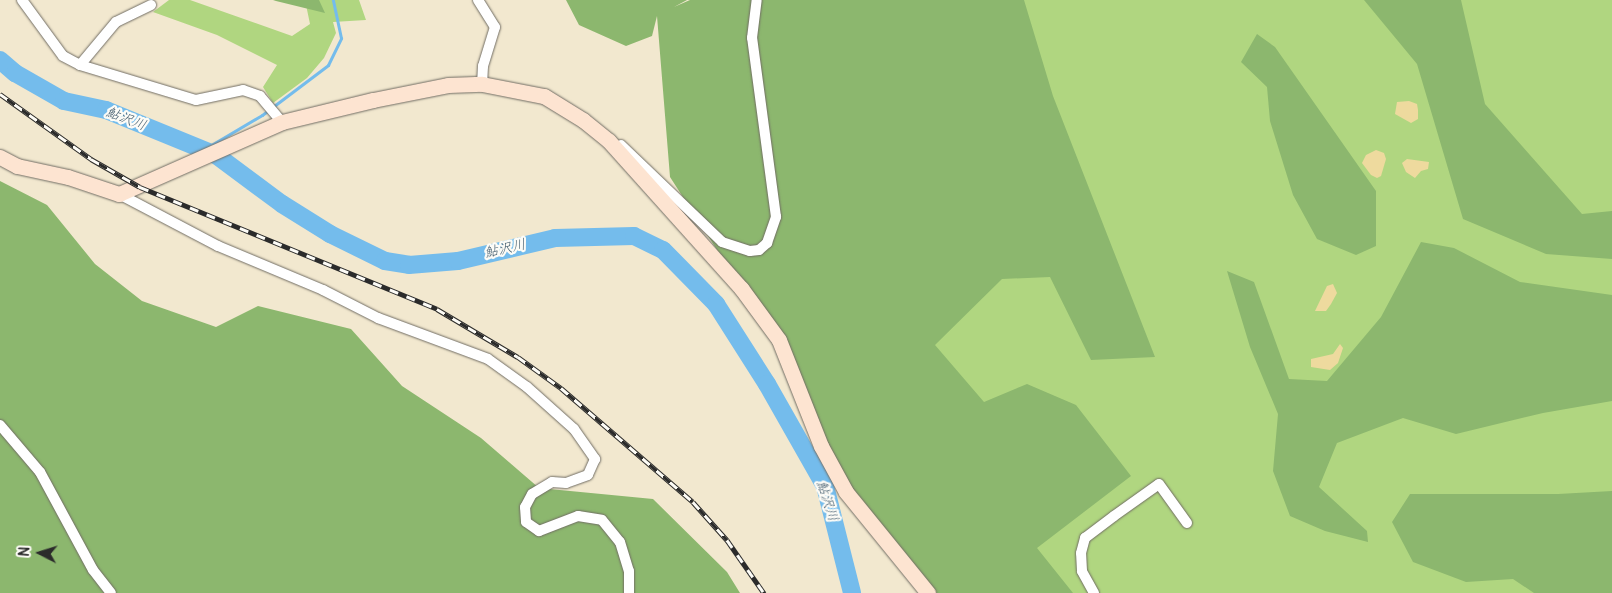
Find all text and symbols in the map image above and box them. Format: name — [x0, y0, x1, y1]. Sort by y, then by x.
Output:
water label: 鮎沢川 — [103, 104, 149, 134]
water label: 鮎沢川 — [483, 236, 527, 262]
water label: 鮎沢川 — [813, 478, 841, 524]
north arrow — [15, 528, 65, 578]
text: N — [16, 546, 33, 557]

